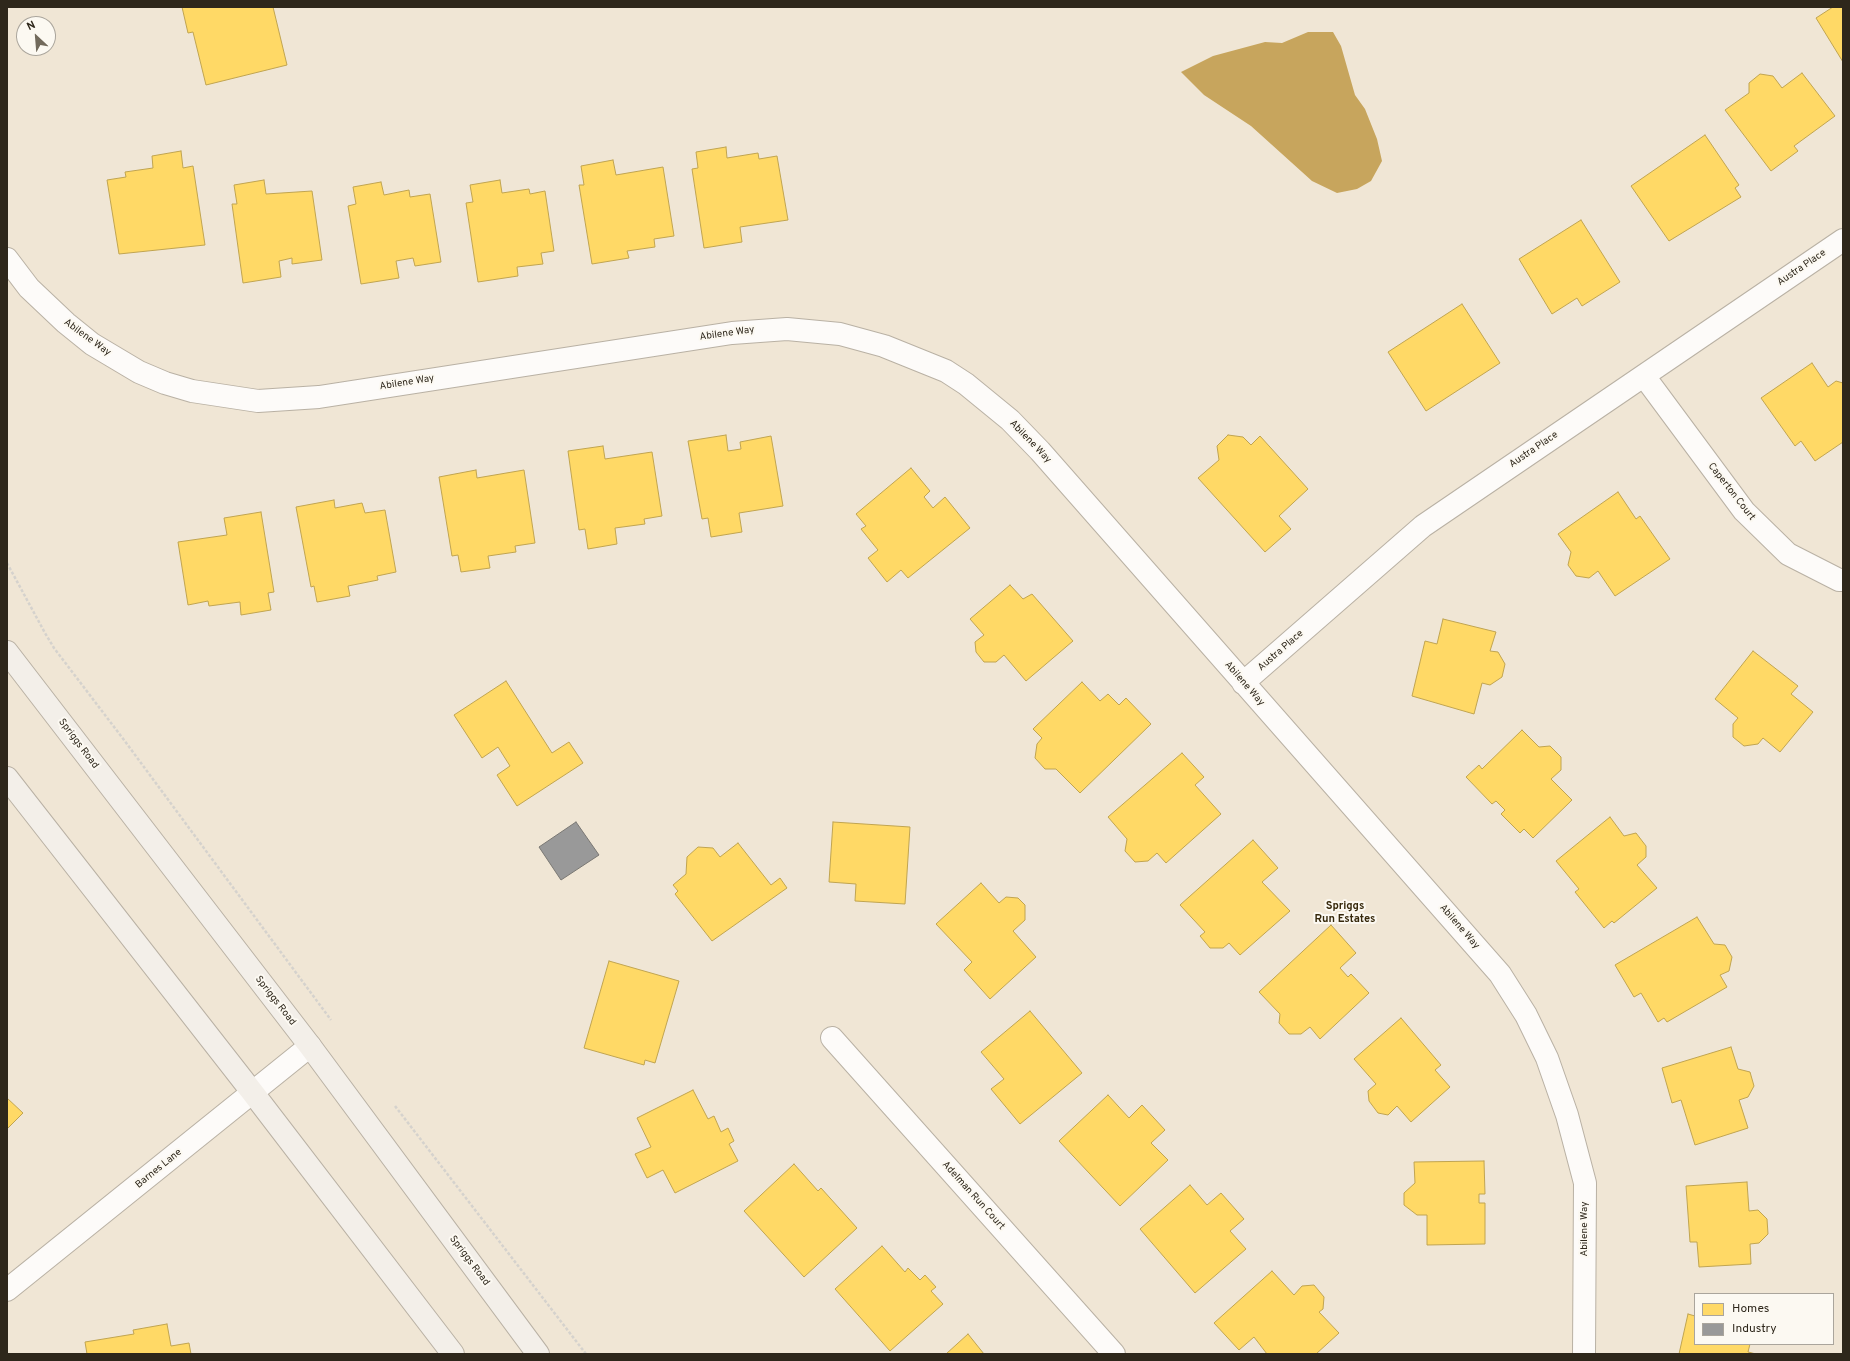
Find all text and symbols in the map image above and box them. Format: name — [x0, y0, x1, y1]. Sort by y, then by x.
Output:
north arrow — [16, 16, 56, 56]
text: N — [25, 18, 38, 34]
street label: Austra Place — [1775, 247, 1829, 289]
street label: Abilene Way — [61, 317, 113, 359]
street label: Abilene Way — [699, 324, 755, 344]
street label: Abilene Way — [379, 373, 435, 393]
street label: Abilene Way — [1006, 418, 1054, 466]
street label: Austra Place — [1507, 429, 1561, 471]
street label: Caperton Court — [1705, 461, 1757, 523]
street label: Austra Place — [1256, 628, 1306, 674]
street label: Abilene Way — [1221, 659, 1267, 709]
street label: Spriggs Road — [55, 717, 101, 771]
district label: Spriggs Run Estates — [1314, 900, 1376, 926]
street label: Abilene Way — [1436, 902, 1482, 952]
street label: Spriggs Road — [252, 974, 298, 1028]
street label: Barnes Lane — [133, 1147, 185, 1191]
street label: Adelman Run Court — [939, 1159, 1007, 1233]
street label: Abilene Way — [1579, 1201, 1591, 1257]
street label: Spriggs Road — [446, 1234, 492, 1288]
legend — [1694, 1293, 1834, 1345]
text: Homes — [1732, 1301, 1769, 1317]
text: Industry — [1732, 1321, 1777, 1337]

